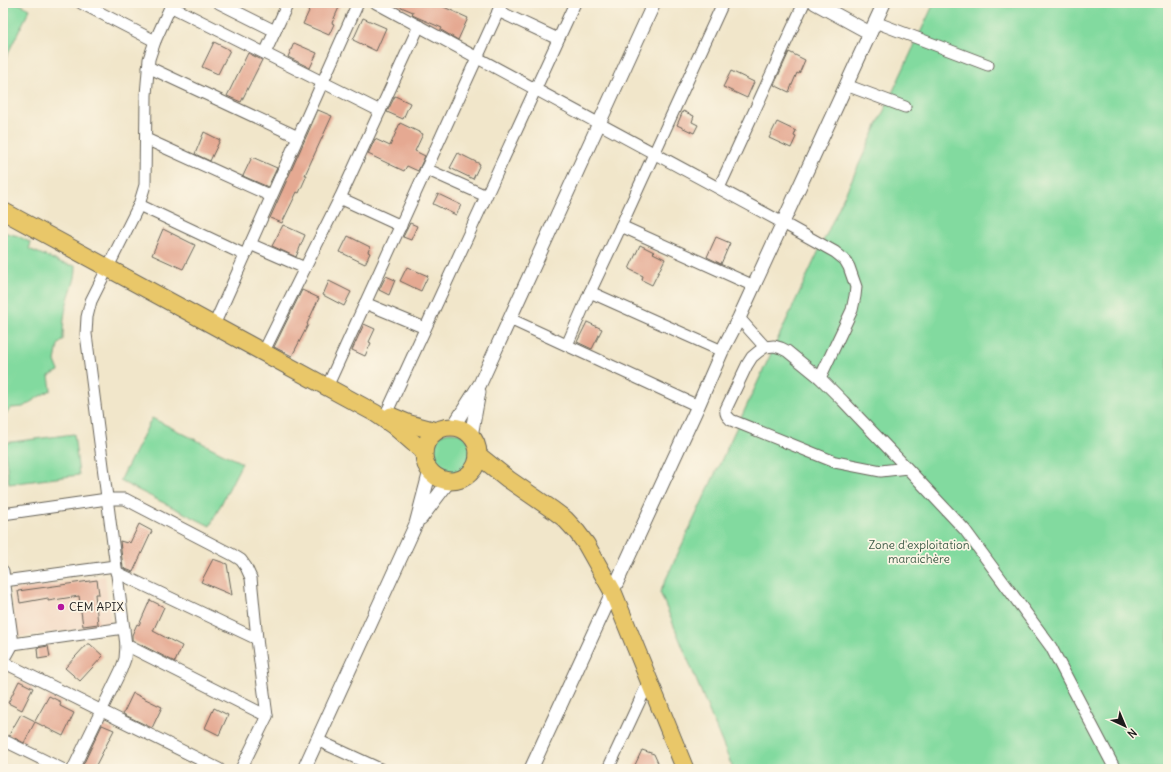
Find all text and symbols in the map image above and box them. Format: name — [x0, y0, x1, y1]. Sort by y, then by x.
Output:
park label: Zone d'exploitation maraichère — [868, 537, 970, 566]
place label: CEM APIX — [69, 599, 125, 614]
marker: CEM APIX — [56, 602, 66, 612]
north arrow — [1105, 706, 1145, 746]
text: N — [1124, 726, 1140, 741]

